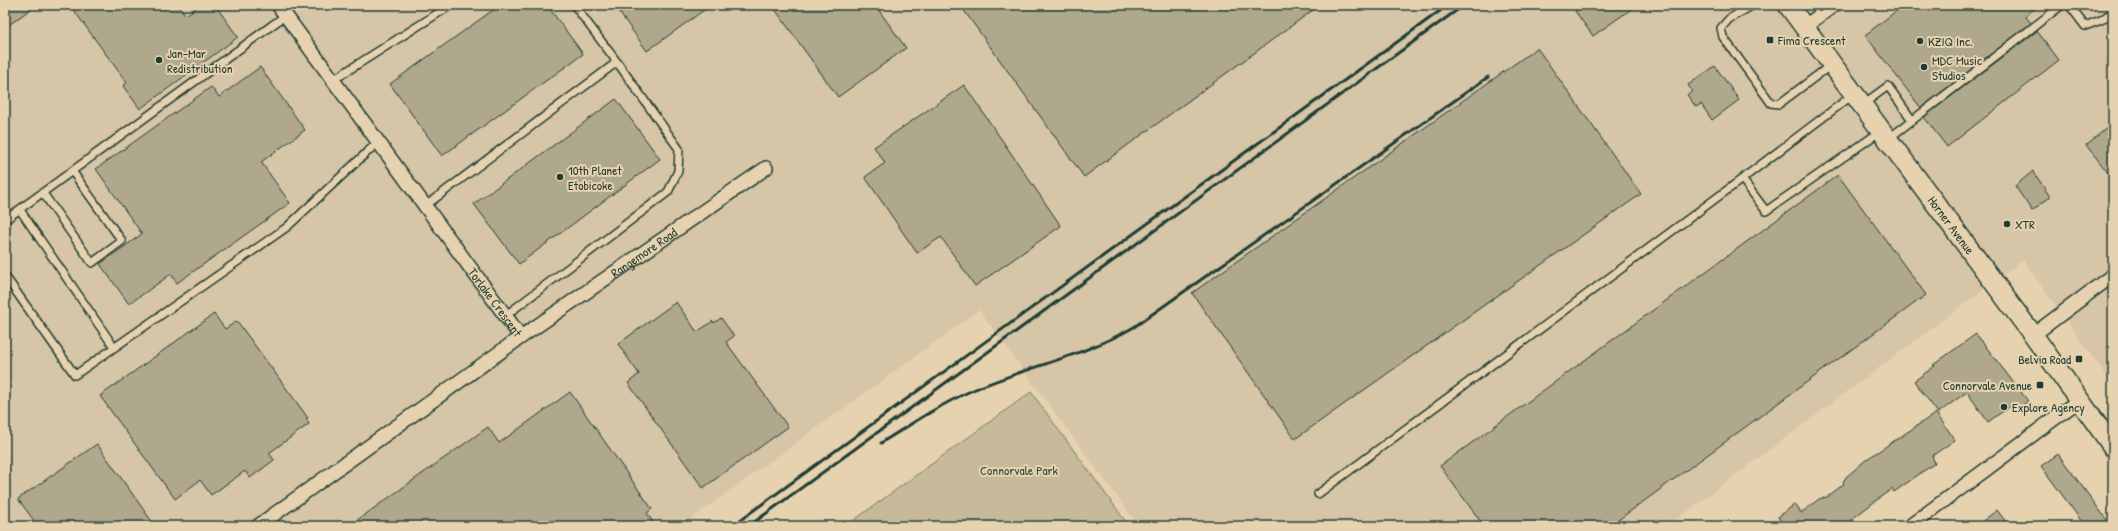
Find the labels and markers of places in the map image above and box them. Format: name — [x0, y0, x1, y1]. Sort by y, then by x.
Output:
place label: Fima Crescent — [1777, 31, 1846, 49]
place label: KZIQ Inc. — [1928, 32, 1973, 50]
marker: Fima Crescent — [1765, 35, 1775, 45]
marker: KZIQ Inc. — [1915, 36, 1925, 46]
place label: Jan-Mar Redistribution — [167, 44, 233, 77]
place label: MDC Music Studios — [1932, 51, 1982, 84]
marker: Jan-Mar Redistribution — [154, 55, 164, 65]
marker: MDC Music Studios — [1919, 62, 1929, 72]
place label: 10th Planet Etobicoke — [568, 161, 622, 194]
marker: 10th Planet Etobicoke — [555, 172, 565, 182]
place label: XTR — [2015, 215, 2035, 233]
marker: XTR — [2002, 219, 2012, 229]
place label: Belvia Road — [2018, 350, 2071, 368]
marker: Belvia Road — [2074, 354, 2084, 364]
place label: Connorvale Avenue — [1943, 376, 2032, 394]
marker: Connorvale Avenue — [2035, 380, 2045, 390]
place label: Explore Agency — [2012, 398, 2085, 416]
marker: Explore Agency — [1999, 402, 2009, 412]

